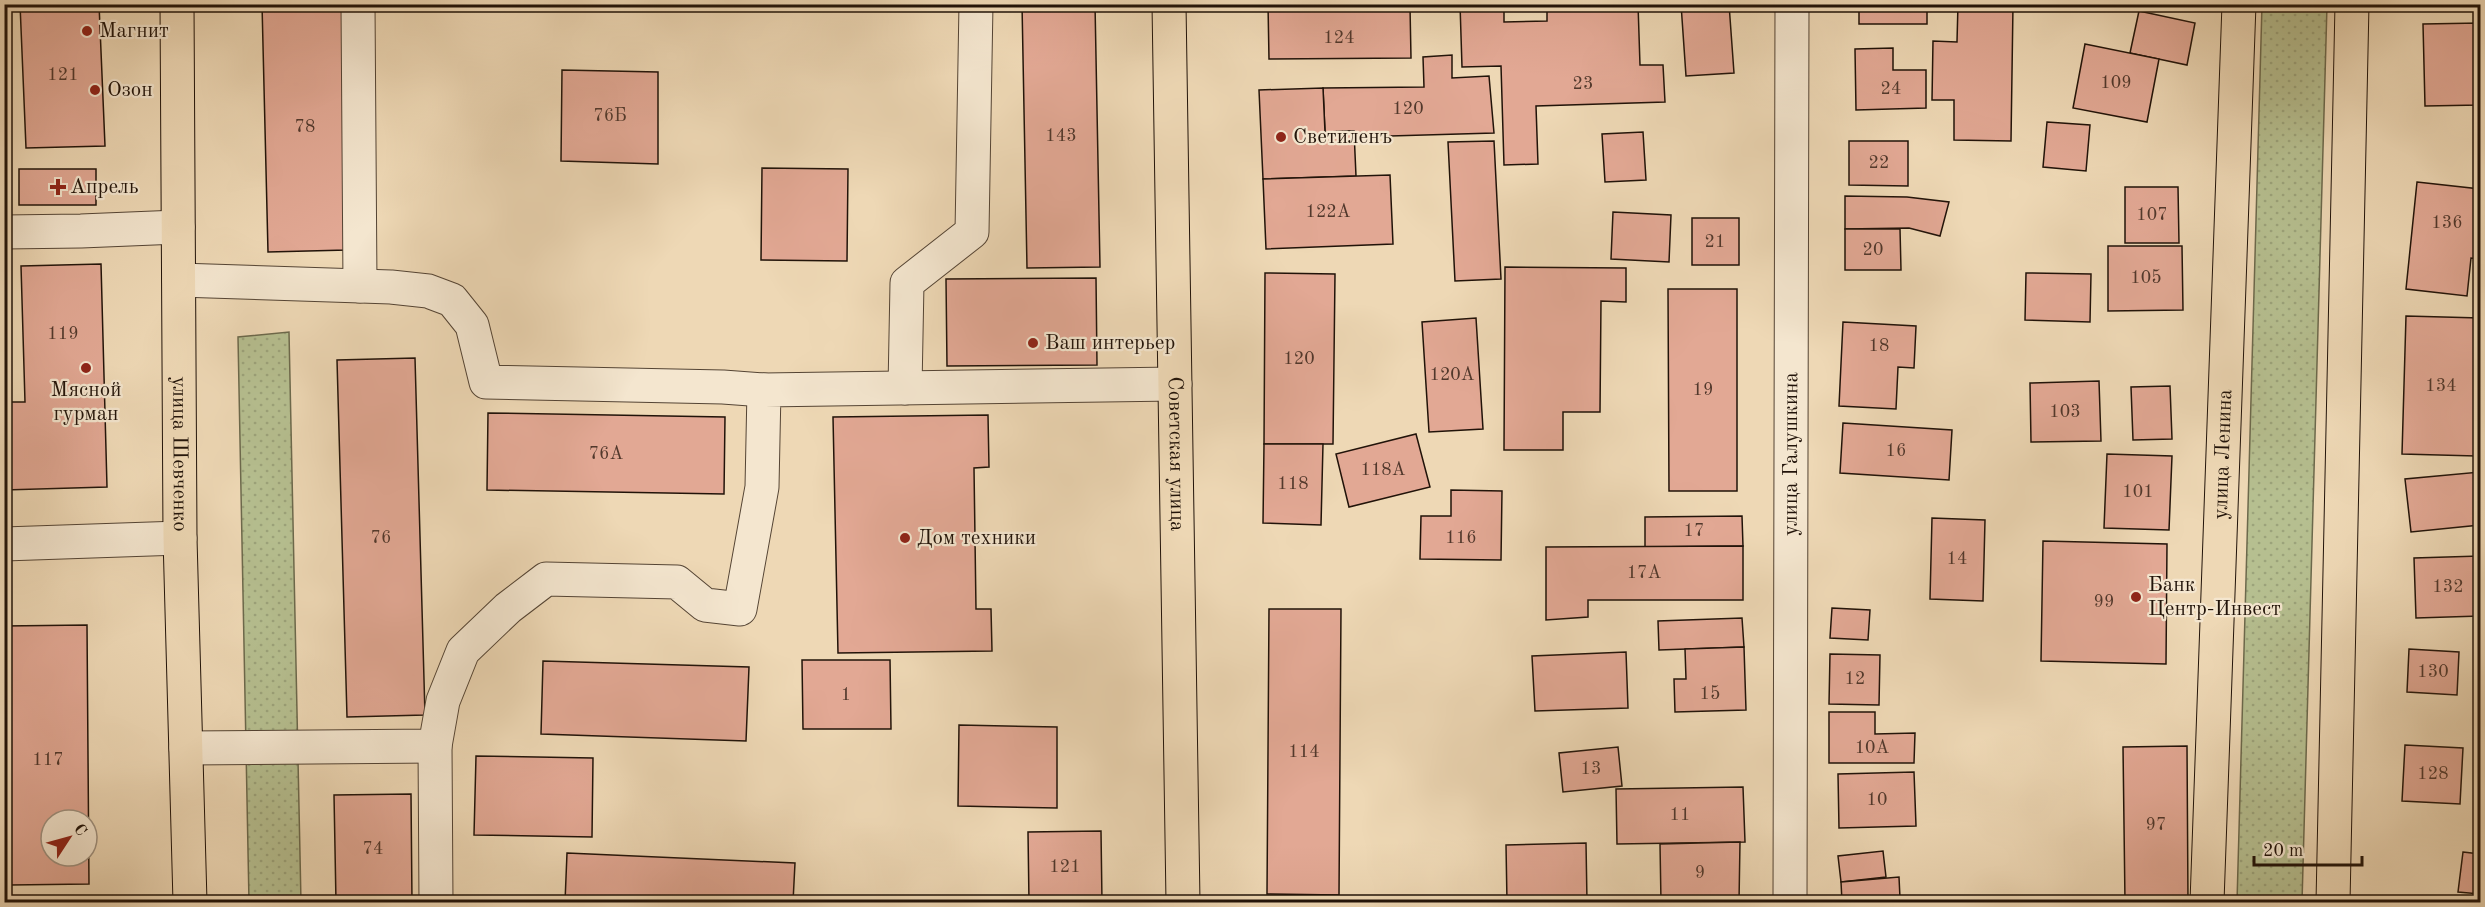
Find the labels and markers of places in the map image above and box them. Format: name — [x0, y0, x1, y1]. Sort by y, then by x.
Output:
place label: Магнит — [99, 21, 169, 42]
marker: Магнит — [80, 24, 94, 38]
place label: Озон — [107, 80, 153, 101]
marker: Озон — [88, 83, 102, 97]
place label: Светиленъ — [1293, 127, 1392, 148]
marker: Светиленъ — [1274, 130, 1288, 144]
place label: Апрель — [70, 177, 139, 198]
marker: Апрель — [51, 180, 65, 194]
place label: Ваш интерьер — [1045, 333, 1175, 354]
marker: Ваш интерьер — [1026, 336, 1040, 350]
marker: Мясной гурман — [79, 361, 93, 375]
place label: Мясной гурман — [51, 380, 121, 425]
place label: Дом техники — [917, 528, 1036, 549]
marker: Дом техники — [898, 531, 912, 545]
place label: Банк Центр-Инвест — [2148, 575, 2281, 620]
marker: Банк Центр-Инвест — [2129, 590, 2143, 604]

